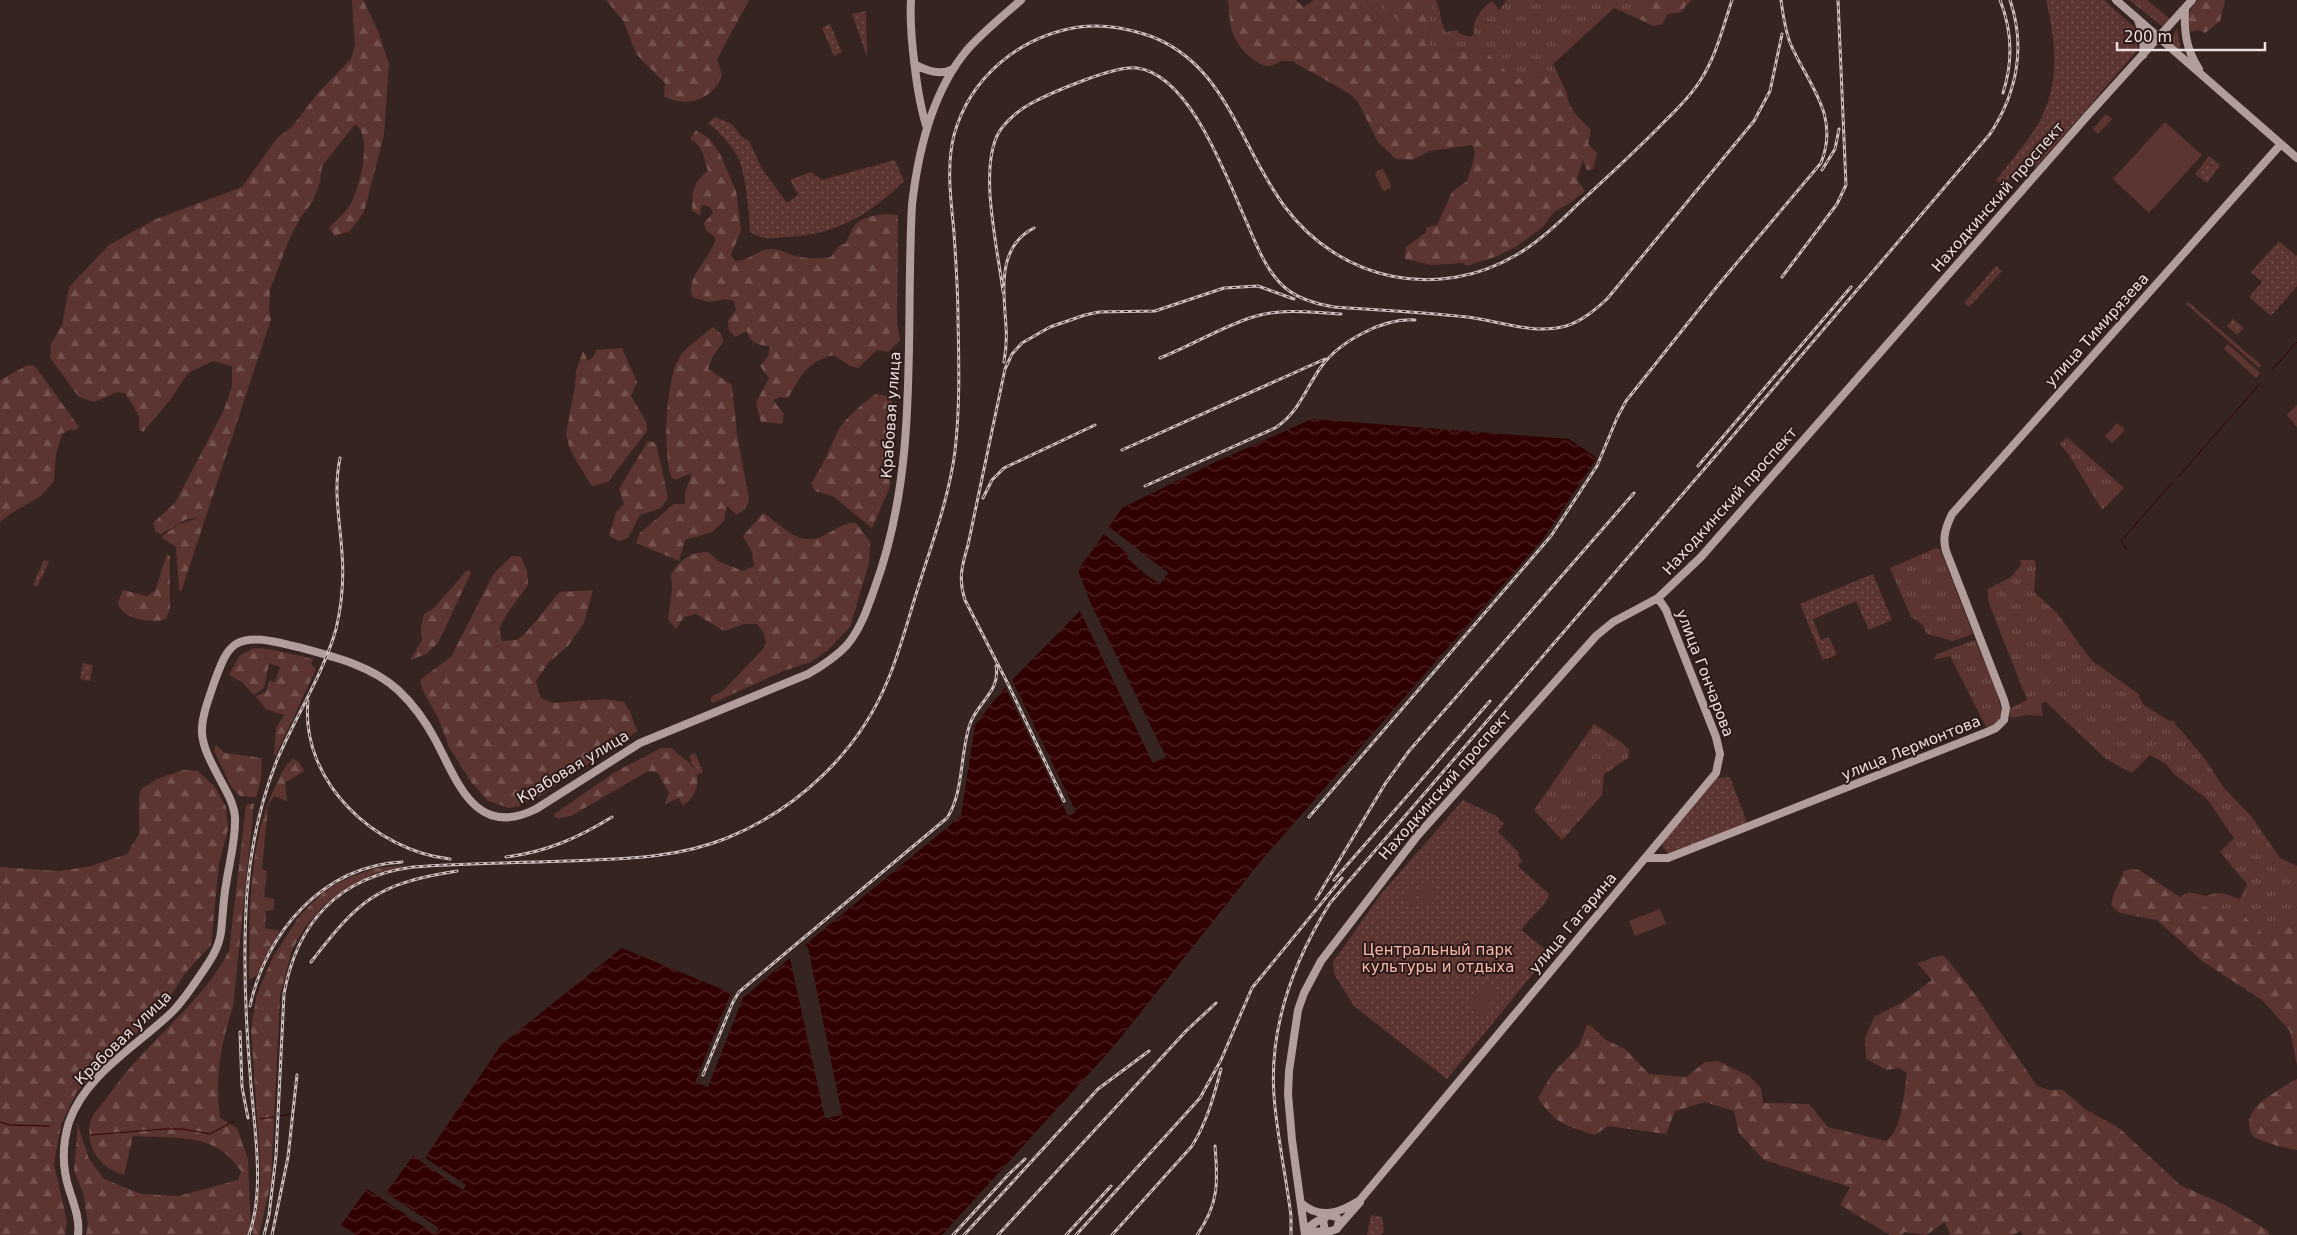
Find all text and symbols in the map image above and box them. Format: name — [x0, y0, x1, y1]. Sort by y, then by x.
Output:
scale bar — [2117, 20, 2264, 52]
text: 200 m — [2124, 28, 2172, 46]
street label: Находкинский проспект — [1928, 118, 2068, 276]
street label: улица Тимирязева — [2041, 270, 2153, 390]
street label: Крабовая улица — [878, 351, 904, 479]
street label: Находкинский проспект — [1659, 423, 1801, 579]
street label: улица Гончарова — [1672, 607, 1738, 739]
street label: Находкинский проспект — [1375, 706, 1515, 864]
street label: улица Лермонтова — [1839, 712, 1983, 784]
street label: Крабовая улица — [514, 727, 632, 807]
street label: улица Гагарина — [1526, 869, 1620, 977]
park label: Центральный парк культуры и отдыха — [1362, 941, 1514, 976]
street label: Крабовая улица — [71, 987, 175, 1089]

